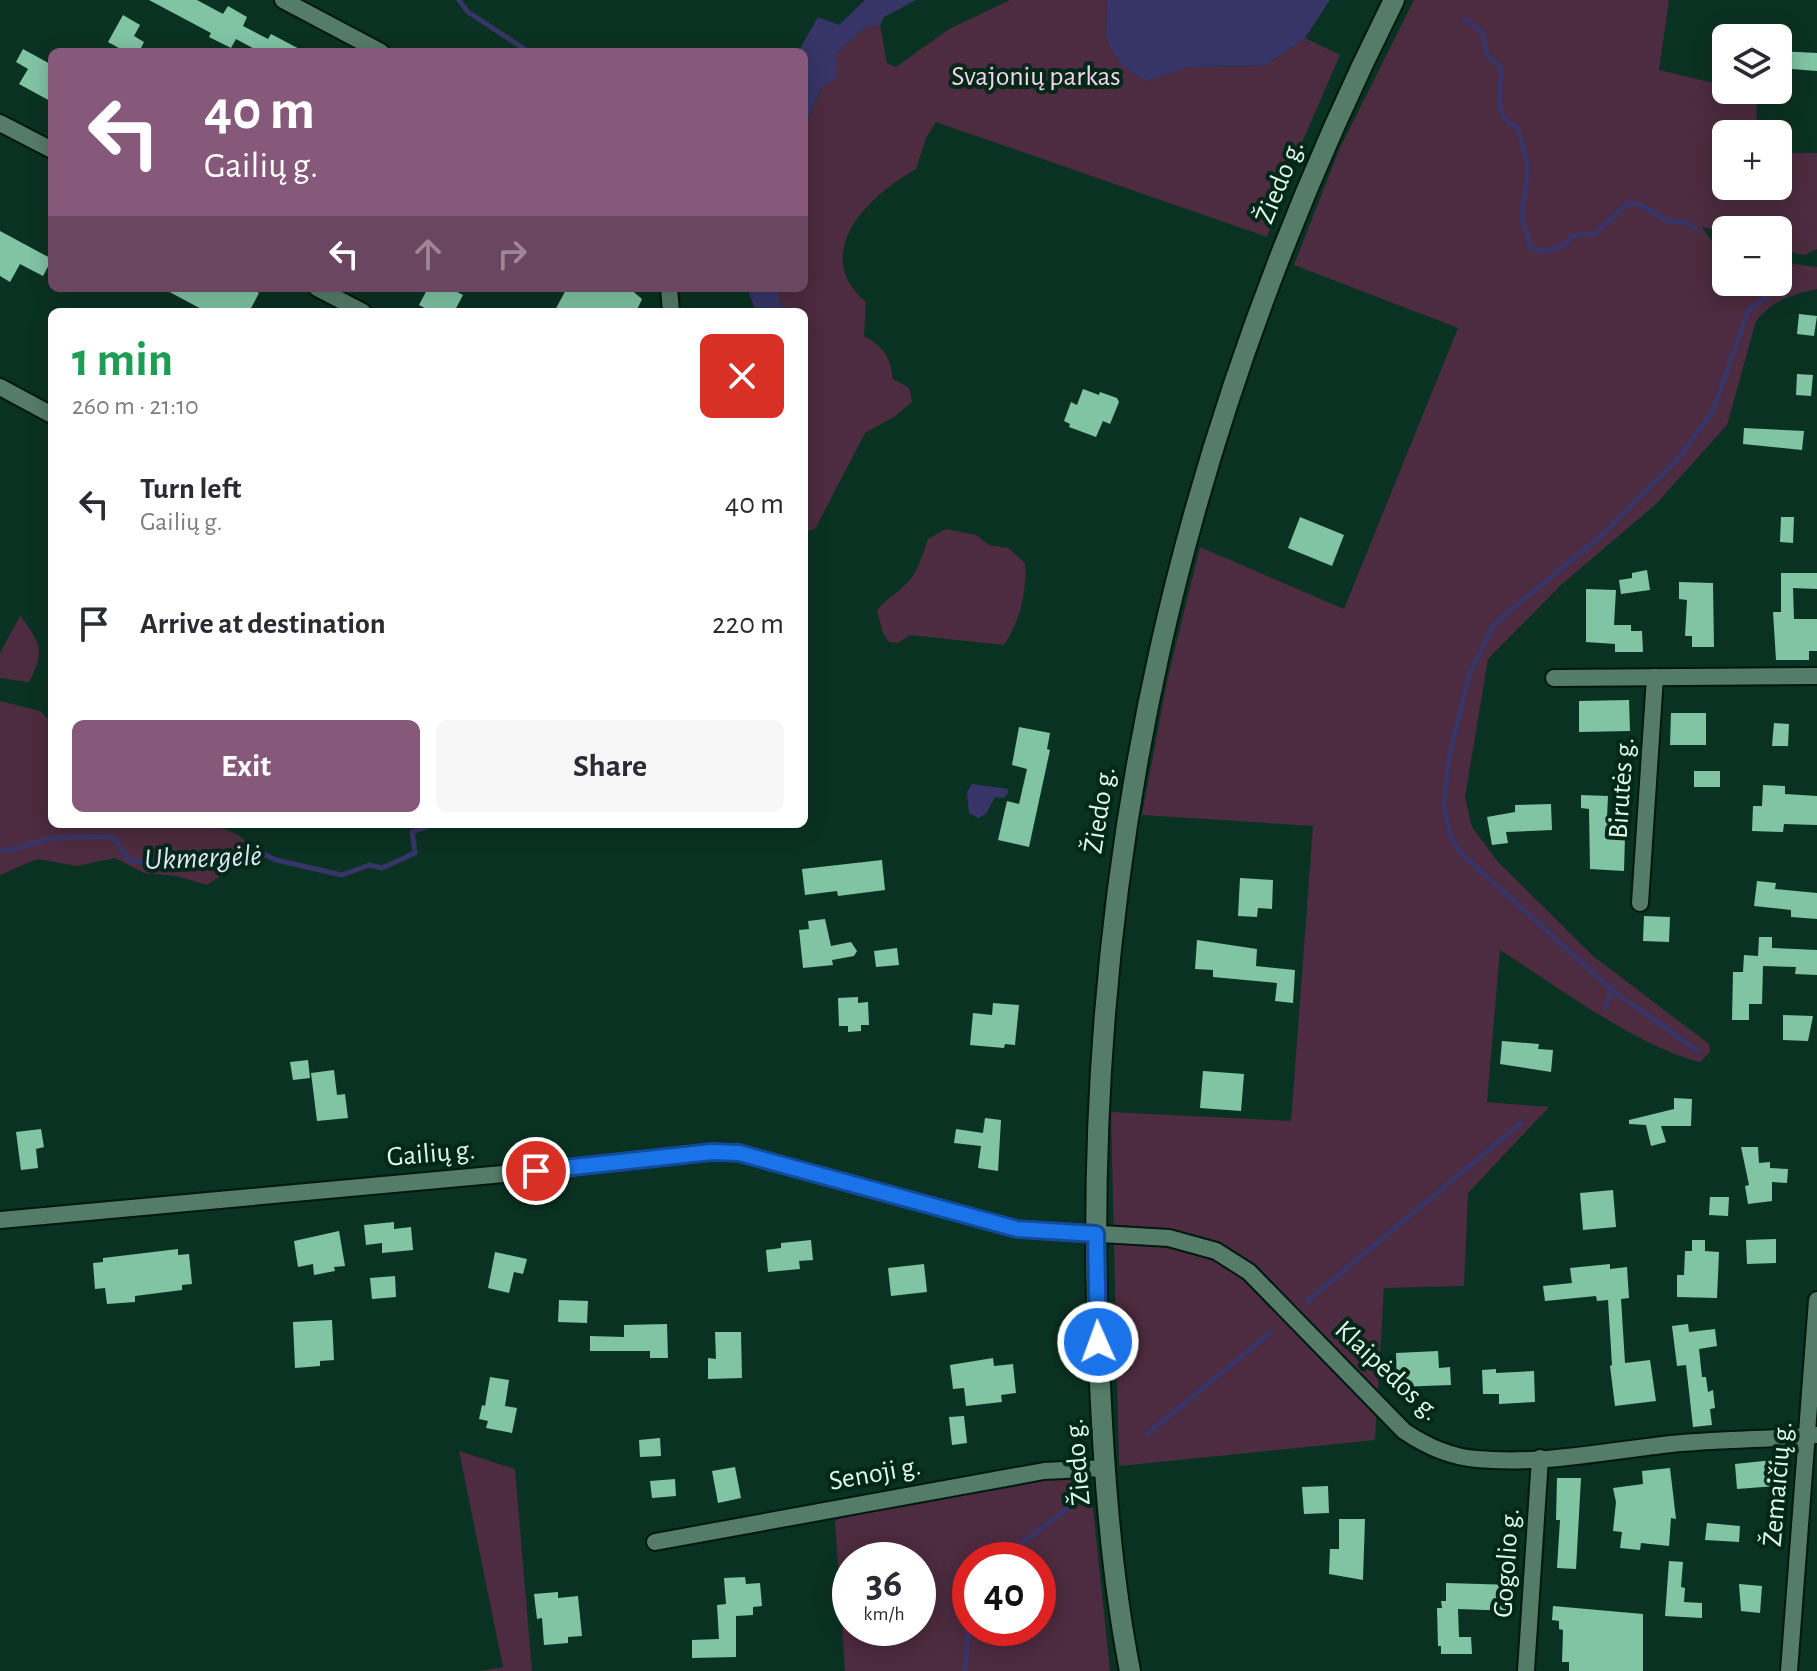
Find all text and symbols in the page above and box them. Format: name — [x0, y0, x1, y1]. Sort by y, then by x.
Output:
map controls — [1712, 24, 1792, 296]
button: layers — [1712, 24, 1792, 104]
park label: Svajonių parkas — [951, 63, 1121, 91]
icon: left — [72, 80, 176, 184]
text: 40 m — [204, 83, 315, 139]
button: + — [1712, 120, 1792, 200]
street label: Žiedo g. — [1249, 135, 1309, 228]
text: Gailių g. — [204, 148, 318, 184]
button: − — [1712, 216, 1792, 296]
icon: left — [322, 232, 366, 276]
icon: ahead — [406, 232, 450, 276]
icon: right — [490, 232, 534, 276]
button: close — [700, 334, 784, 418]
text: 1 min — [72, 337, 173, 385]
text: 260 m · 21:10 — [72, 393, 199, 419]
text: Turn left — [140, 474, 241, 504]
icon: left — [72, 482, 116, 526]
text: 40 m — [725, 489, 784, 519]
text: Gailių g. — [140, 509, 223, 535]
icon: arrive — [72, 602, 116, 646]
text: Arrive at destination — [140, 609, 386, 639]
text: 220 m — [712, 609, 784, 639]
button: Exit — [72, 720, 420, 812]
button: Share — [436, 720, 784, 812]
street label: Birutės g. — [1604, 736, 1640, 840]
street label: Žiedo g. — [1077, 764, 1121, 855]
water label: Ukmergėlė — [144, 841, 262, 875]
street label: Gailių g. — [386, 1136, 476, 1172]
pin — [502, 1137, 570, 1205]
icon: arrive — [514, 1149, 558, 1193]
position arrow — [1056, 1300, 1140, 1384]
street label: Klaipėdos g. — [1329, 1316, 1445, 1426]
street label: Žiedo g. — [1058, 1417, 1096, 1507]
street label: Žemaičių g. — [1757, 1420, 1797, 1548]
street label: Senoji g. — [827, 1452, 923, 1496]
street label: Gogolio g. — [1489, 1507, 1525, 1619]
speed limit sign: 40 — [952, 1542, 1056, 1646]
text: 36 — [866, 1564, 902, 1604]
text: km/h — [863, 1604, 905, 1624]

